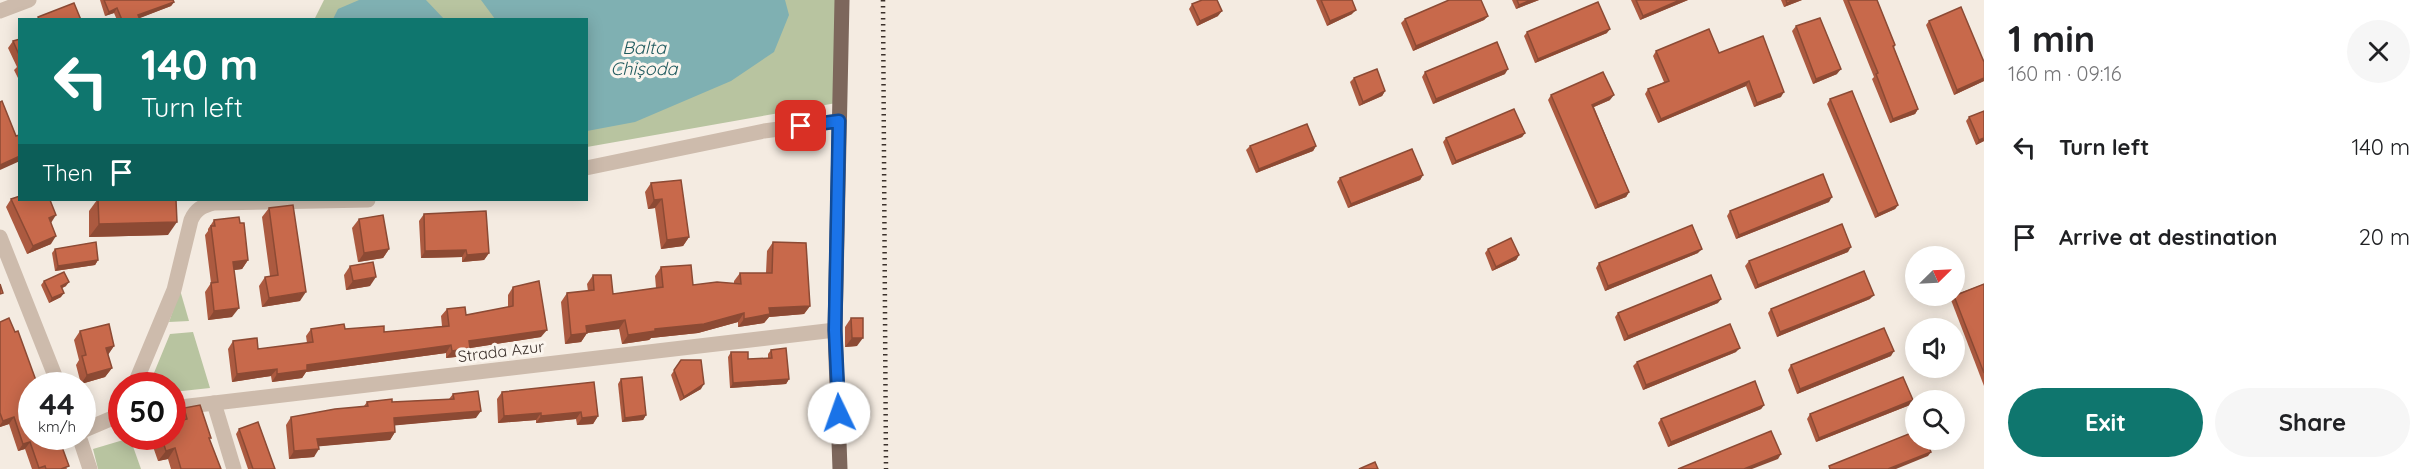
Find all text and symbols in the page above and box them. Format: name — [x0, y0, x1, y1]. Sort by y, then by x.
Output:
text: 1 min — [2008, 16, 2095, 61]
button: close — [2347, 20, 2410, 83]
water label: Balta Chișoda — [611, 36, 679, 80]
text: 140 m — [141, 38, 258, 91]
icon: left — [42, 42, 120, 120]
text: 160 m · 09:16 — [2008, 61, 2122, 86]
text: Turn left — [141, 90, 243, 124]
pin — [775, 100, 826, 151]
icon: arrive — [784, 109, 817, 142]
icon: left — [2008, 131, 2041, 164]
text: Turn left — [2059, 133, 2149, 161]
text: 140 m — [2351, 133, 2410, 161]
icon: arrive — [105, 156, 138, 189]
text: Then — [42, 159, 93, 187]
icon: arrive — [2008, 221, 2041, 254]
text: Arrive at destination — [2059, 223, 2277, 251]
text: 20 m — [2359, 223, 2410, 251]
north arrow — [1905, 246, 1965, 306]
map controls — [1905, 246, 1965, 450]
button: sound — [1905, 318, 1965, 378]
street label: Strada Azur — [457, 336, 545, 366]
speed limit sign: 50 — [108, 372, 186, 450]
position arrow — [807, 381, 871, 445]
text: 44 — [39, 385, 75, 423]
button: Exit — [2008, 388, 2203, 457]
button: Share — [2215, 388, 2410, 457]
button: search — [1905, 390, 1965, 450]
text: km/h — [38, 417, 76, 436]

